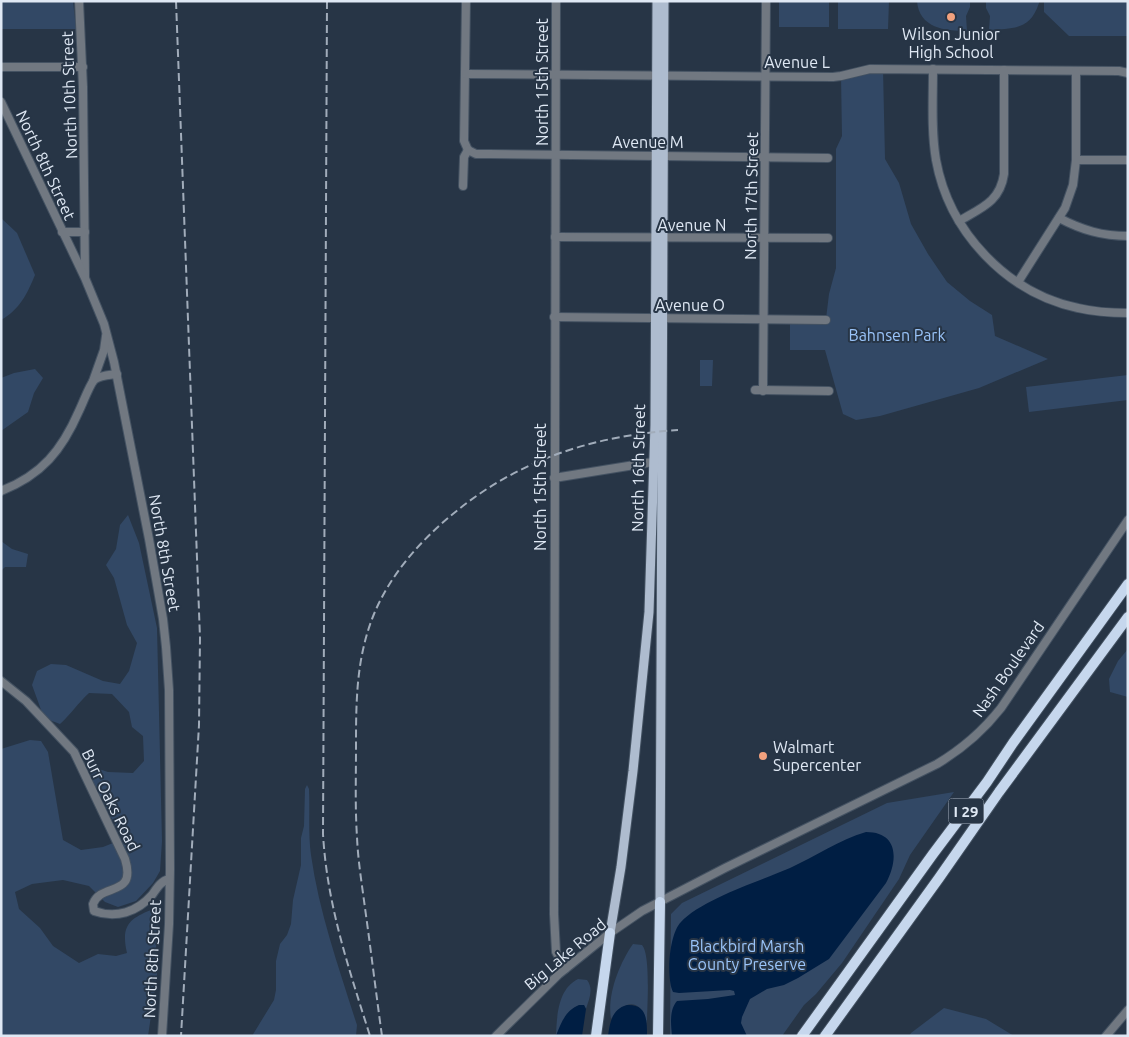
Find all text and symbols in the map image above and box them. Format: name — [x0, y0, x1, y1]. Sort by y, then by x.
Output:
marker: Wilson Junior High School — [945, 11, 957, 23]
street label: North 15th Street — [533, 17, 551, 146]
place label: Wilson Junior High School — [902, 25, 1000, 61]
street label: North 10th Street — [58, 30, 80, 159]
street label: Avenue L — [764, 53, 830, 71]
street label: North 8th Street — [13, 107, 80, 223]
street label: North 17th Street — [741, 131, 761, 260]
street label: Avenue M — [612, 133, 684, 151]
street label: Avenue N — [658, 216, 727, 234]
street label: Avenue O — [655, 296, 725, 314]
park label: Bahnsen Park — [848, 326, 946, 344]
street label: North 16th Street — [628, 403, 648, 532]
street label: North 15th Street — [531, 422, 549, 551]
street label: North 8th Street — [146, 493, 184, 614]
street label: Nash Boulevard — [968, 618, 1048, 720]
place label: Walmart Supercenter — [773, 738, 861, 774]
street label: Burr Oaks Road — [79, 746, 143, 854]
marker: Walmart Supercenter — [757, 750, 769, 762]
road number: I 29 — [948, 798, 984, 824]
street label: North 8th Street — [140, 899, 164, 1019]
street label: Big Lake Road — [521, 915, 609, 993]
park label: Blackbird Marsh County Preserve — [688, 937, 806, 973]

